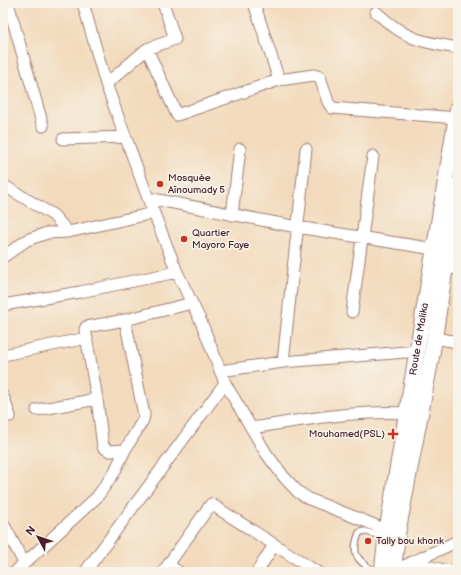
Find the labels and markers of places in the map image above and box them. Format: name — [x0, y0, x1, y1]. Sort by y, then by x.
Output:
place label: Mosquée Aïnoumady 5 — [168, 172, 225, 196]
marker: Mosquée Aïnoumady 5 — [155, 179, 165, 189]
place label: Quartier Mayoro Faye — [192, 227, 249, 251]
marker: Quartier Mayoro Faye — [179, 234, 189, 244]
place label: Mouhamed(PSL) — [309, 428, 385, 440]
marker: Mouhamed(PSL) — [388, 429, 398, 439]
place label: Tally bou khonk — [376, 535, 444, 547]
marker: Tally bou khonk — [363, 536, 373, 546]

